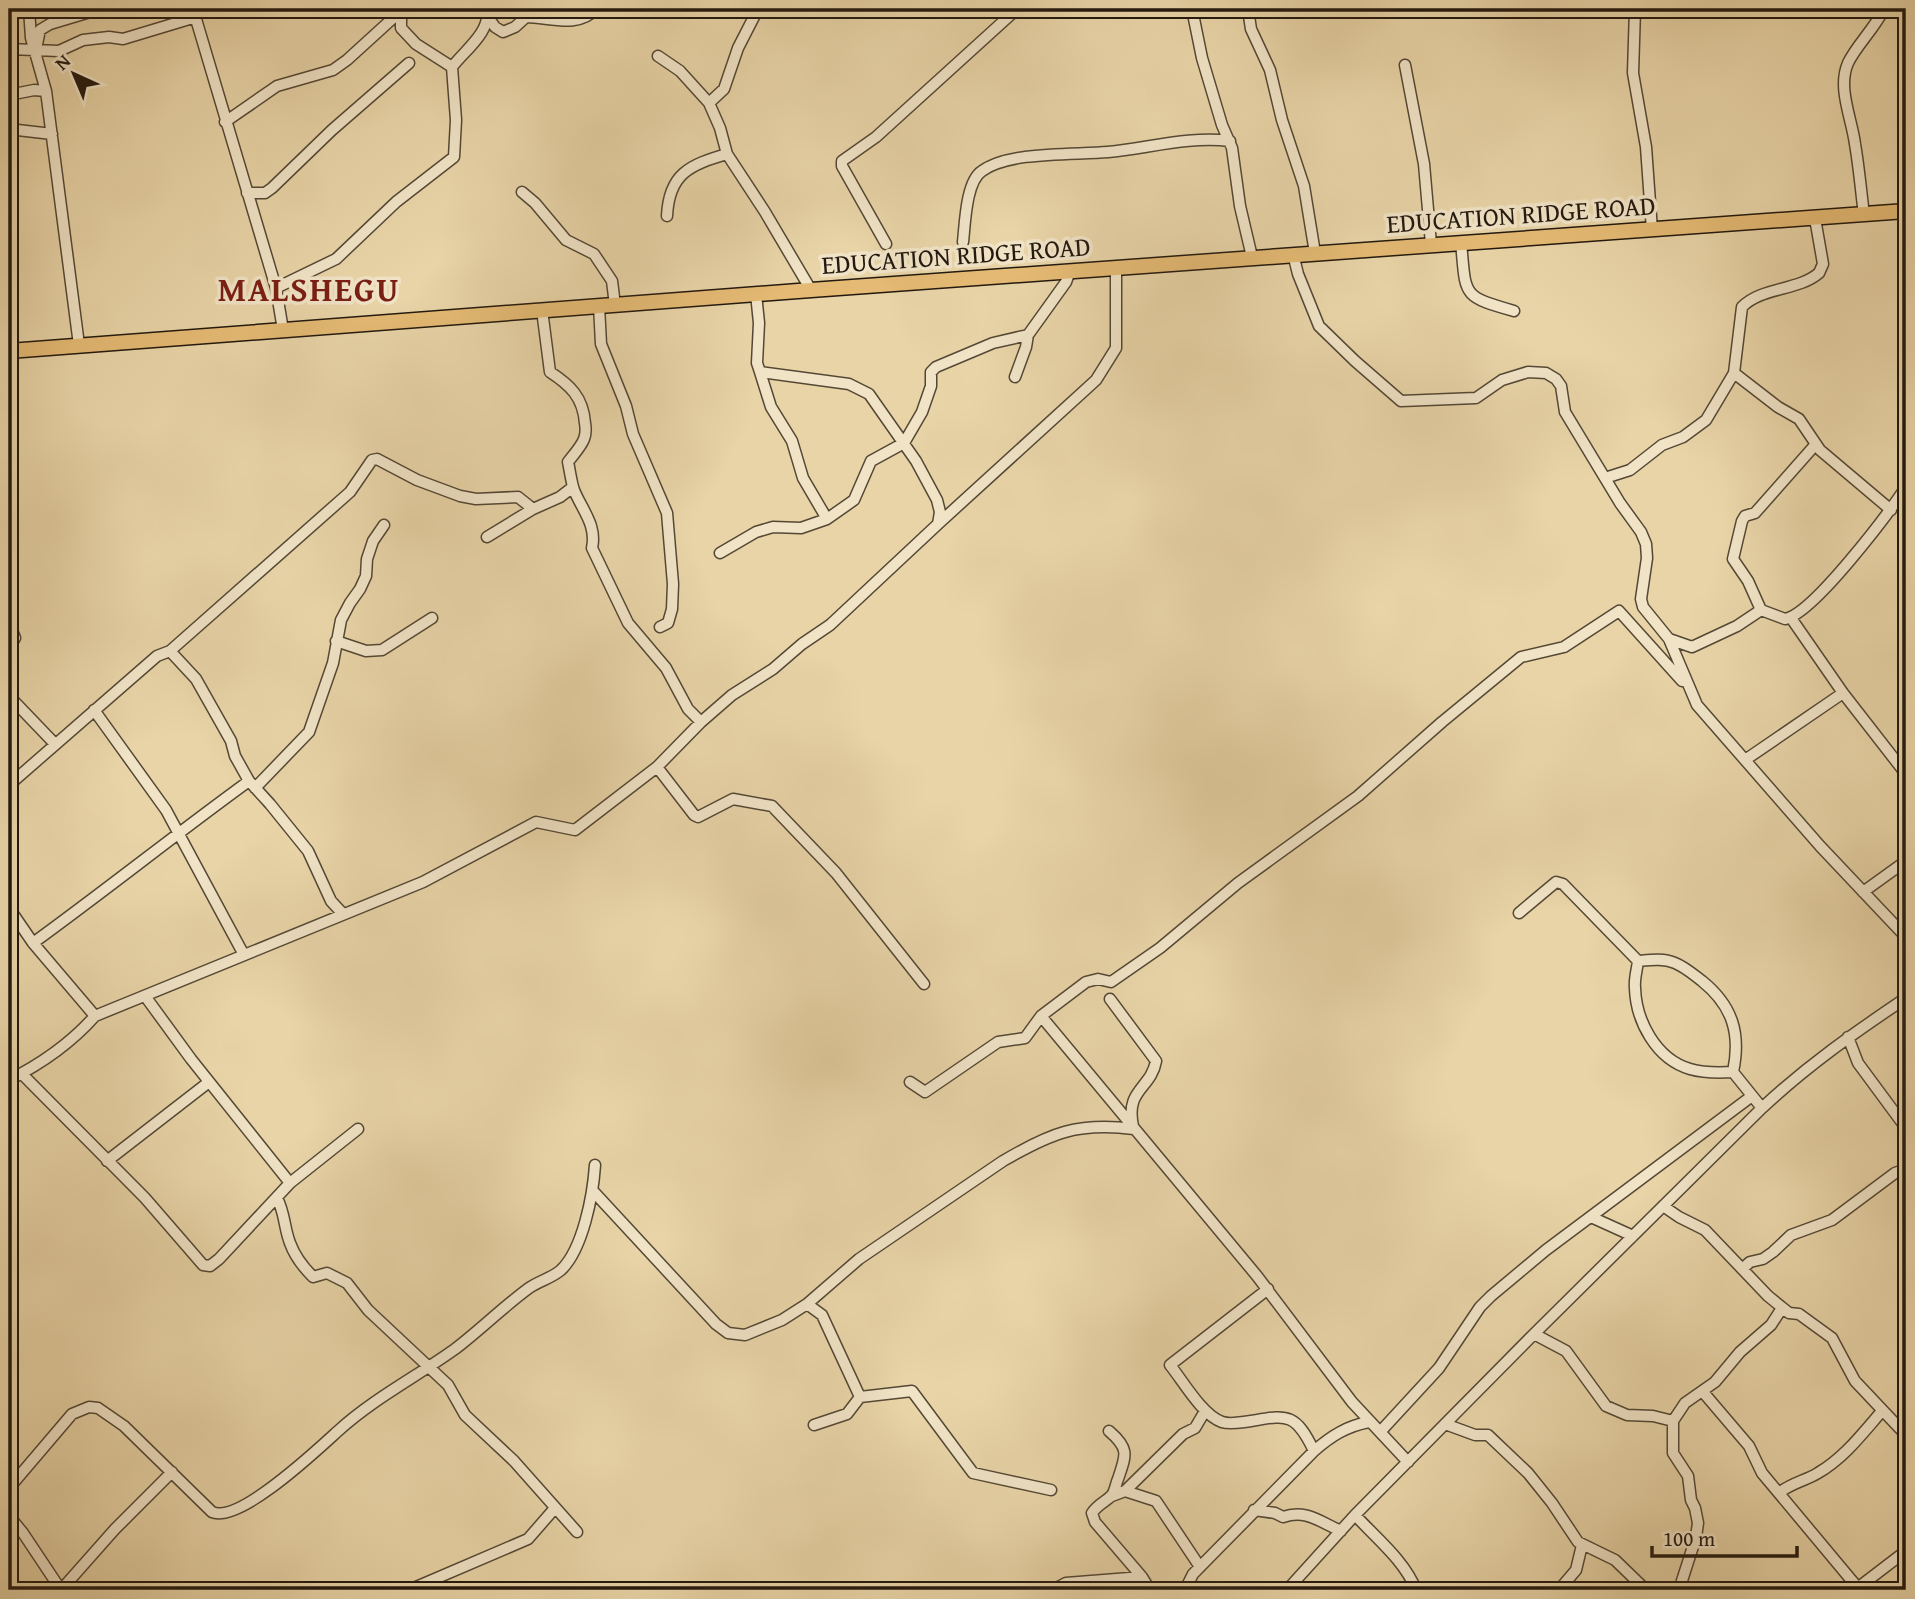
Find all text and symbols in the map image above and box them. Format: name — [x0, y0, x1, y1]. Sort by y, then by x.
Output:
north arrow — [38, 38, 108, 108]
text: N — [48, 47, 77, 76]
street label: EDUCATION RIDGE ROAD — [1385, 185, 1657, 243]
street label: EDUCATION RIDGE ROAD — [820, 226, 1092, 284]
district label: MALSHEGU — [218, 265, 400, 313]
scale bar — [1652, 1515, 1798, 1559]
text: 100 m — [1663, 1523, 1715, 1554]

